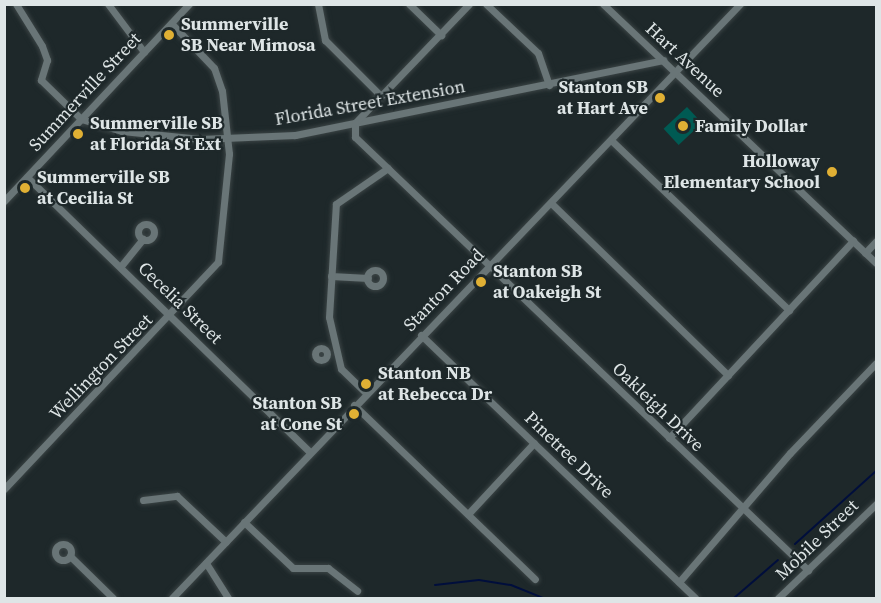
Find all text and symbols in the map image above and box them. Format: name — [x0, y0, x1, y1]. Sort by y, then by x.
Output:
place label: Summerville SB Near Mimosa — [181, 14, 316, 57]
street label: Hart Avenue — [641, 18, 729, 102]
street label: Summerville Street — [25, 28, 145, 156]
marker: Summerville SB Near Mimosa — [162, 28, 176, 42]
street label: Florida Street Extension — [273, 76, 467, 130]
place label: Stanton SB at Hart Ave — [557, 77, 648, 119]
marker: Stanton SB at Hart Ave — [653, 91, 667, 105]
place label: Summerville SB at Florida St Ext — [90, 113, 223, 156]
place label: Family Dollar — [695, 115, 807, 137]
marker: Family Dollar — [676, 119, 690, 133]
marker: Summerville SB at Florida St Ext — [71, 127, 85, 141]
place label: Holloway Elementary School — [663, 151, 820, 194]
marker: Holloway Elementary School — [825, 165, 839, 179]
place label: Summerville SB at Cecilia St — [37, 167, 170, 210]
marker: Summerville SB at Cecilia St — [18, 181, 32, 195]
street label: Stanton Road — [399, 244, 489, 336]
street label: Cecelia Street — [133, 257, 227, 349]
place label: Stanton SB at Oakeigh St — [493, 261, 601, 304]
marker: Stanton SB at Oakeigh St — [474, 275, 488, 289]
street label: Wellington Street — [45, 310, 157, 424]
street label: Oakleigh Drive — [608, 358, 708, 456]
place label: Stanton NB at Rebecca Dr — [378, 363, 492, 406]
marker: Stanton NB at Rebecca Dr — [359, 377, 373, 391]
place label: Stanton SB at Cone St — [253, 393, 342, 436]
marker: Stanton SB at Cone St — [347, 407, 361, 421]
street label: Pinetree Drive — [520, 407, 618, 503]
street label: Mobile Street — [771, 495, 863, 585]

